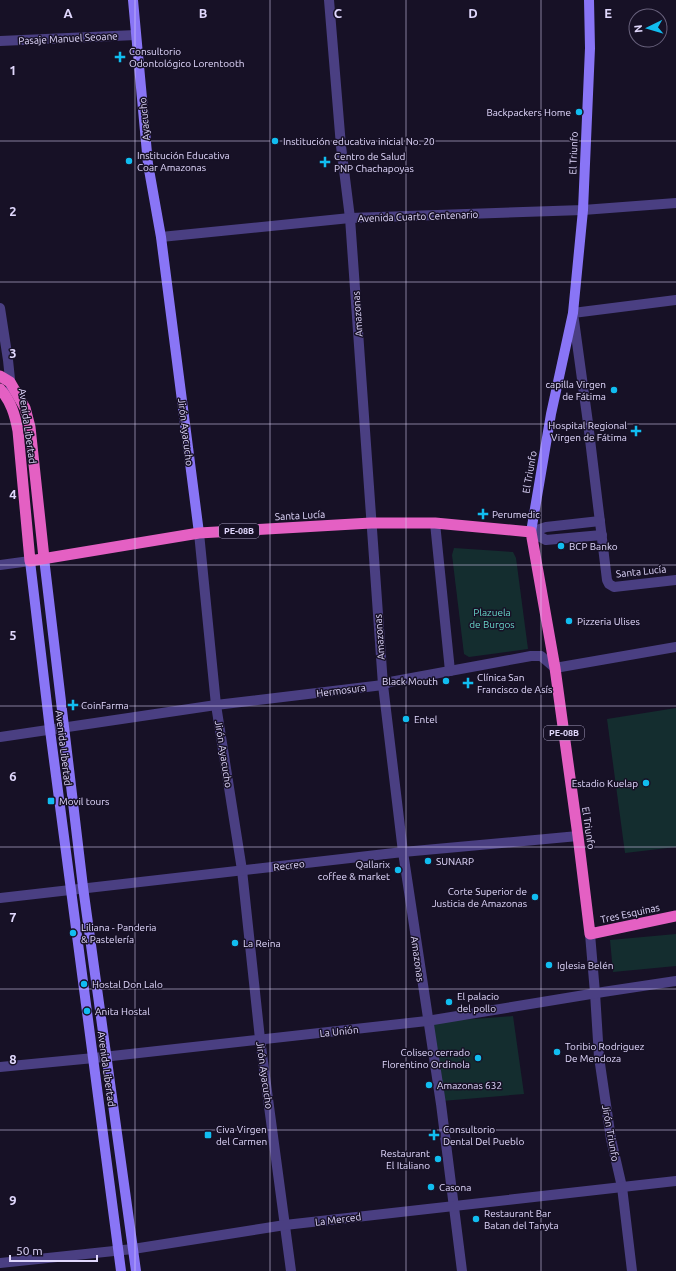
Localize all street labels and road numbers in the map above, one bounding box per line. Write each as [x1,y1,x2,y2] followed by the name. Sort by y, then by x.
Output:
[18,30,118,47] street label: Pasaje Manuel Seoane
[137,97,152,141] street label: Ayacucho
[567,131,580,175] street label: El Triunfo
[358,209,479,224] street label: Avenida Cuarto Centenario
[350,291,365,337] street label: Amazonas
[17,388,38,464] street label: Avenida Libertad
[176,398,195,467] street label: Jirón Ayacucho
[520,450,539,494] street label: El Triunfo
[275,509,326,522] street label: Santa Lucía
[219,524,259,538] road number: PE-08B
[615,563,667,580] street label: Santa Lucía
[372,614,387,660] street label: Amazonas
[316,682,366,699] street label: Hermosura
[53,710,74,786] street label: Avenida Libertad
[213,720,234,789] street label: Jirón Ayacucho
[544,726,584,740] road number: PE-08B
[580,806,597,850] street label: El Triunfo
[273,858,306,873] street label: Recreo
[599,902,661,925] street label: Tres Esquinas
[409,936,426,983] street label: Amazonas
[319,1024,359,1039] street label: La Unión
[96,1031,117,1107] street label: Avenida Libertad
[254,1041,275,1110] street label: Jirón Ayacucho
[600,1104,621,1162] street label: Jirón Triunfo
[314,1211,362,1228] street label: La Merced

